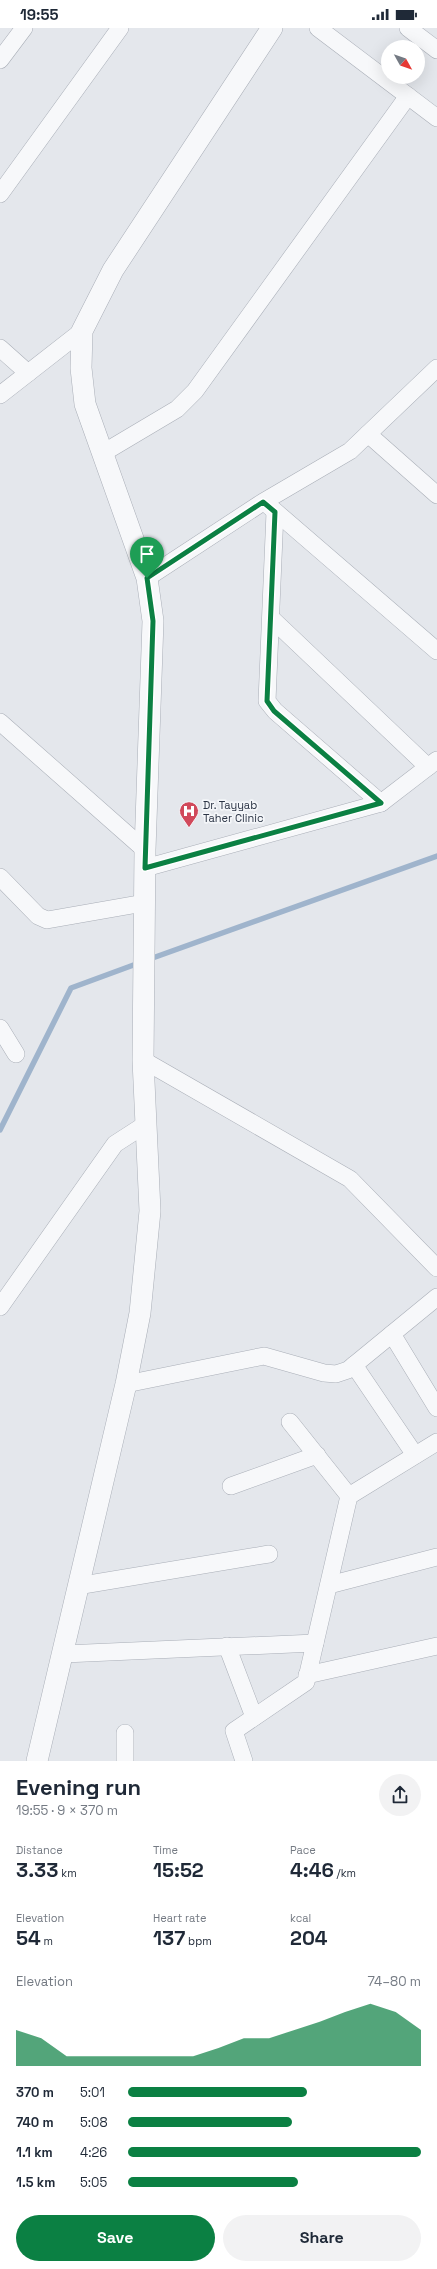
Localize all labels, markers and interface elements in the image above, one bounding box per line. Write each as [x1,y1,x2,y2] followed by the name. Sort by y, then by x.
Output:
[20,5,59,24] text: 19:55
[381,40,425,84] north arrow
[381,40,425,84] map controls
[130,537,164,578] pin
[136,543,158,565] icon: arrive
[203,798,264,825] place label: Dr. Tayyab Taher Clinic
[178,800,200,828] hospital icon: Dr. Tayyab Taher Clinic
[16,1773,141,1801] text: Evening run
[379,1774,421,1816] button: share
[16,1802,118,1819] text: 19:55 · 9 × 370 m
[16,1843,63,1857] text: Distance
[153,1843,178,1857] text: Time
[290,1843,316,1857] text: Pace
[16,1857,58,1883] text: 3.33
[153,1857,204,1883] text: 15:52
[290,1857,334,1883] text: 4:46
[58,1866,77,1880] text: km
[334,1866,356,1880] text: /km
[16,1911,64,1925] text: Elevation
[153,1911,206,1925] text: Heart rate
[290,1911,311,1925] text: kcal
[16,1925,41,1951] text: 54
[153,1925,185,1951] text: 137
[290,1925,328,1951] text: 204
[41,1934,53,1948] text: m
[185,1934,212,1948] text: bpm
[16,1973,73,1990] text: Elevation
[367,1973,421,1990] text: 74–80 m
[16,2084,54,2101] text: 370 m
[80,2084,105,2101] text: 5:01
[16,2114,54,2131] text: 740 m
[80,2114,108,2131] text: 5:08
[16,2144,53,2161] text: 1.1 km
[80,2144,107,2161] text: 4:26
[16,2174,55,2191] text: 1.5 km
[80,2174,107,2191] text: 5:05
[16,2215,215,2261] button: Save
[223,2215,421,2261] button: Share

